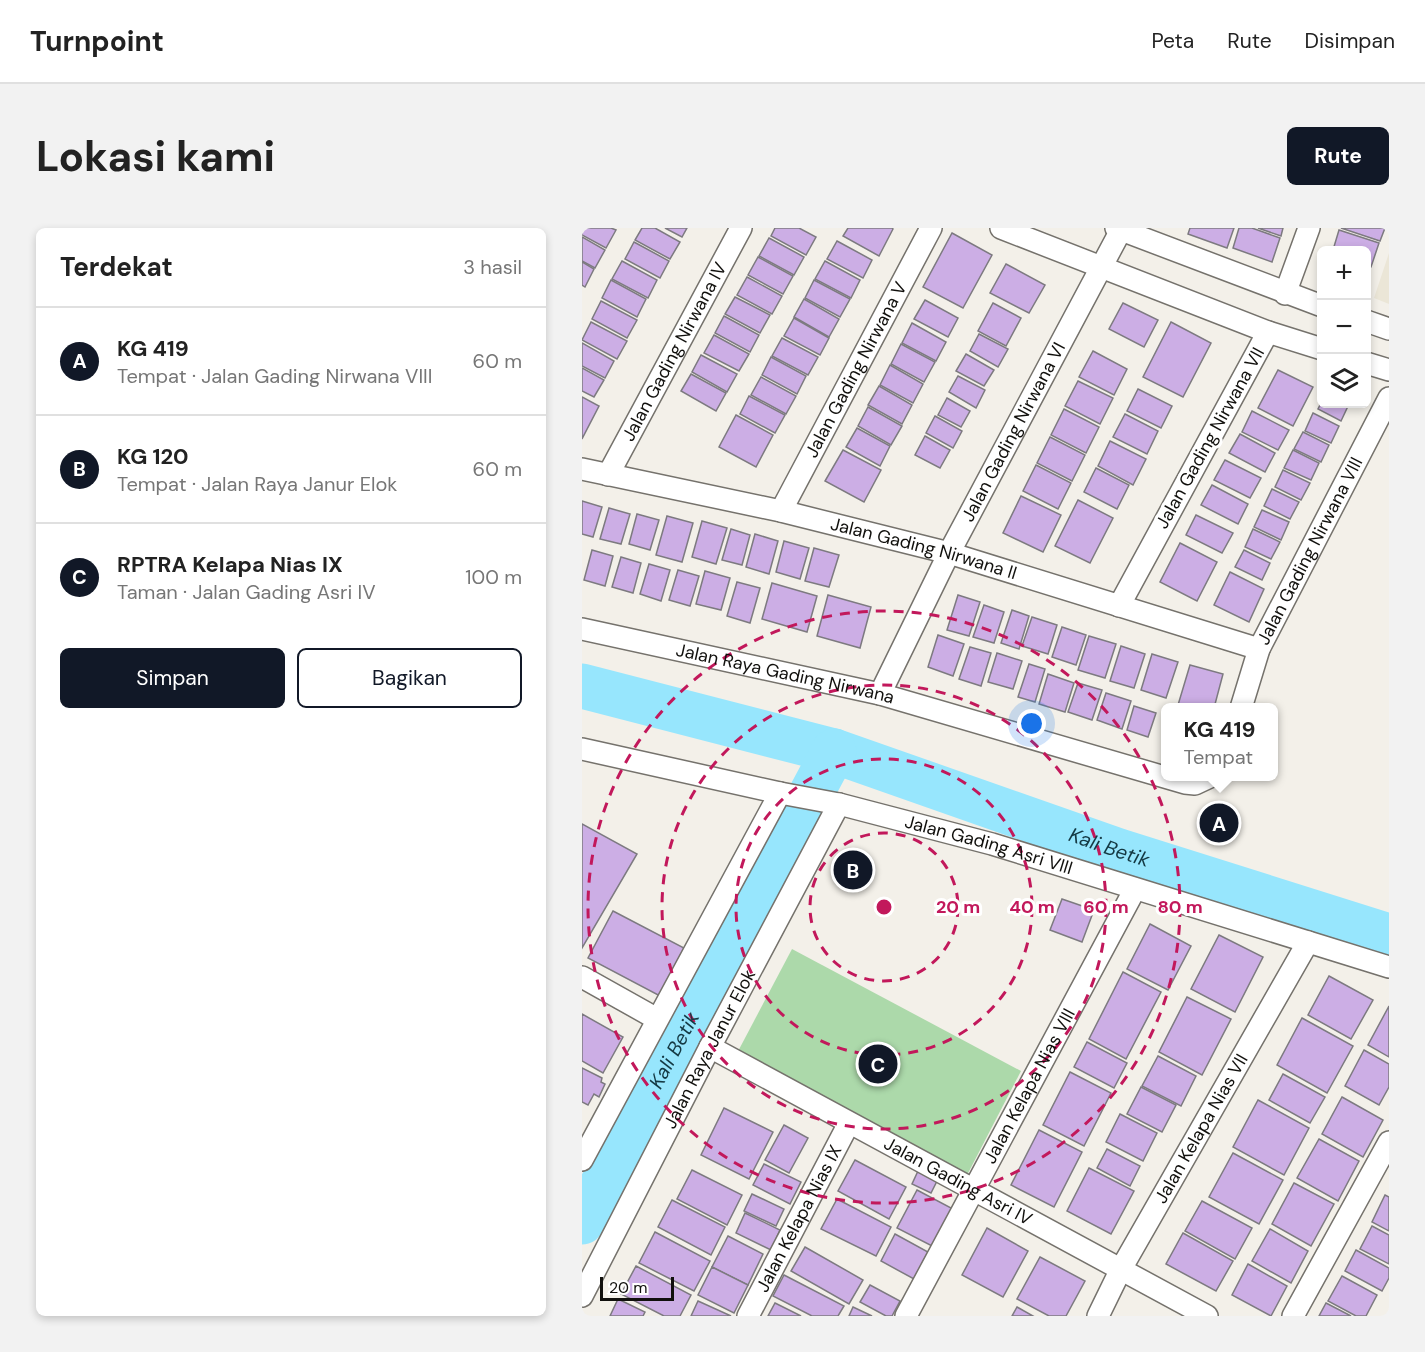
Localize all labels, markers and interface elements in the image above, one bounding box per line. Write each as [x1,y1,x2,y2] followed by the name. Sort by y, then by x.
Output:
[30,23,164,60] text: Turnpoint
[1151,27,1194,55] text: Peta
[1227,27,1272,55] text: Rute
[1305,27,1395,55] text: Disimpan
[1287,127,1389,185] button: Rute
[36,129,275,184] text: Lokasi kami
[1317,246,1371,408] map controls
[1317,246,1371,300] button: +
[60,250,173,284] text: Terdekat
[463,254,522,280] text: 3 hasil
[616,258,732,445] street label: Jalan Gading Nirwana IV
[800,278,912,462] street label: Jalan Gading Nirwana V
[1317,300,1371,354] button: −
[117,334,189,363] text: KG 419
[956,338,1071,526] street label: Jalan Gading Nirwana VI
[1150,343,1270,533] street label: Jalan Gading Nirwana VII
[72,348,87,374] text: A
[473,348,522,374] text: 60 m
[1317,354,1371,408] button: layers
[117,363,432,389] text: Tempat · Jalan Gading Nirwana VIII
[117,442,189,471] text: KG 120
[1251,453,1368,649] street label: Jalan Gading Nirwana VIII
[73,456,86,482] text: B
[473,456,522,482] text: 60 m
[117,471,397,497] text: Tempat · Jalan Raya Janur Elok
[828,512,1020,585] street label: Jalan Gading Nirwana II
[117,550,343,579] text: RPTRA Kelapa Nias IX
[72,564,87,590] text: C
[465,564,522,590] text: 100 m
[117,579,376,605] text: Taman · Jalan Gading Asri IV
[674,638,897,710] street label: Jalan Raya Gading Nirwana
[60,648,285,708] button: Simpan
[297,648,522,708] button: Bagikan
[1161,703,1278,781] popup
[1017,709,1046,738] your location
[1184,715,1255,744] text: KG 419
[1184,744,1253,770] text: Tempat
[1200,800,1238,846] pin: A
[902,810,1076,880] street label: Jalan Gading Asri VIII
[1066,821,1154,873] water label: Kali Betik
[834,848,872,892] pin: B
[936,895,980,919] text: 20 m
[1009,895,1055,919] text: 40 m
[1083,895,1129,919] text: 60 m
[1157,895,1203,919] text: 80 m
[874,897,894,917] centre of rings
[658,965,761,1133] street label: Jalan Raya Janur Elok
[978,1004,1081,1168] street label: Jalan Kelapa Nias VIII
[643,1006,706,1093] water label: Kali Betik
[858,1042,898,1086] pin: C
[1149,1050,1254,1208] street label: Jalan Kelapa Nias VII
[880,1131,1036,1231] street label: Jalan Gading Asri IV
[751,1141,848,1296] street label: Jalan Kelapa Nias IX
[600,1274,674,1302] scale bar
[609,1277,648,1298] text: 20 m

